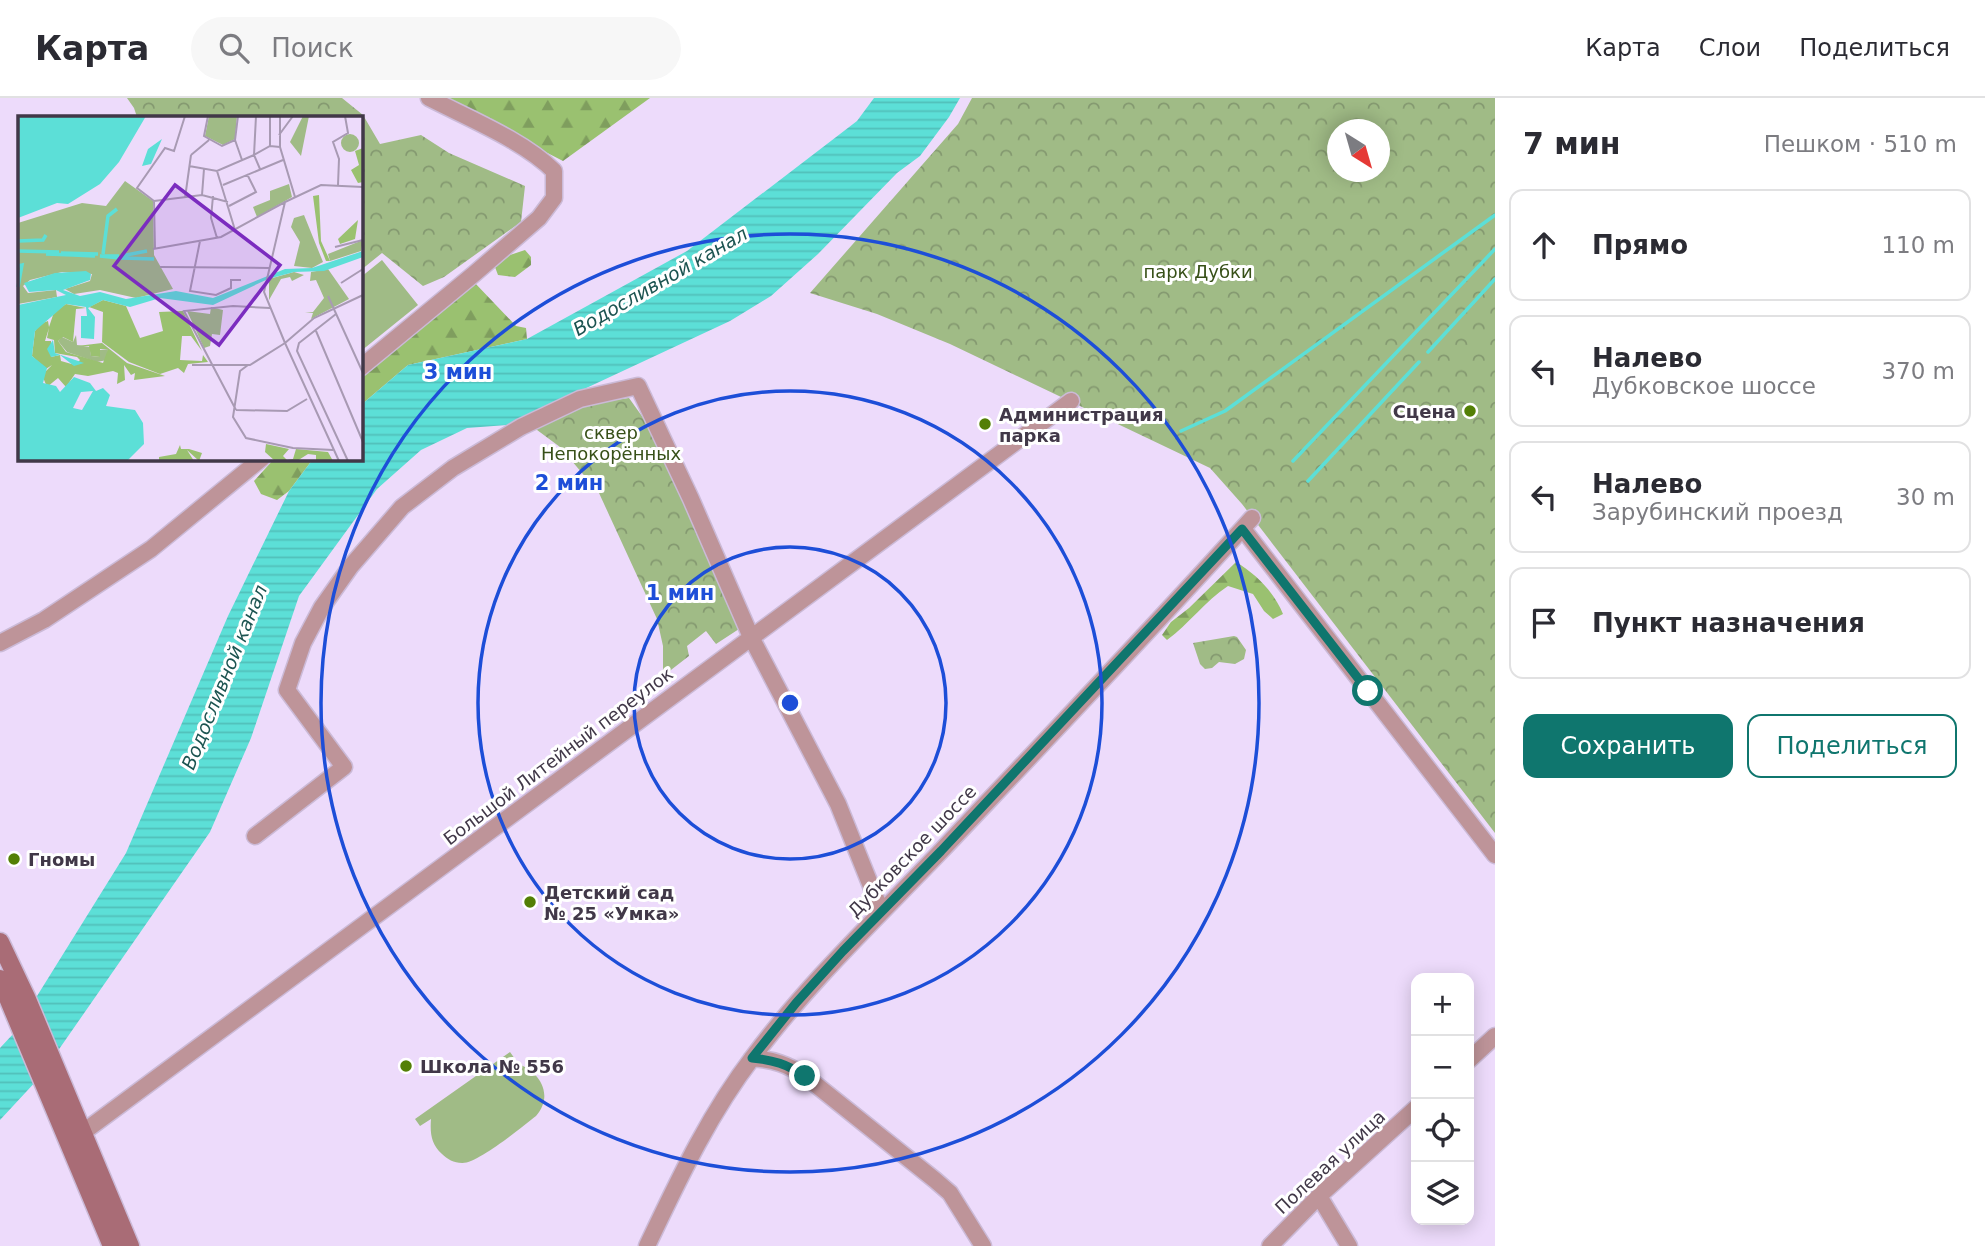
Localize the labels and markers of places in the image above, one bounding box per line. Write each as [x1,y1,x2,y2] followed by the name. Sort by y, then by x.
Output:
[1393,401,1456,422] place label: Сцена
[1462,403,1478,419] marker: Сцена
[999,404,1164,446] place label: Администрация парка
[977,416,993,432] marker: Администрация парка
[778,691,802,715] centre of rings
[28,849,95,870] place label: Гномы
[6,851,22,867] marker: Гномы
[544,882,679,924] place label: Детский сад № 25 «Умка»
[522,894,538,910] marker: Детский сад № 25 «Умка»
[420,1056,564,1077] place label: Школа № 556
[398,1058,414,1074] marker: Школа № 556

